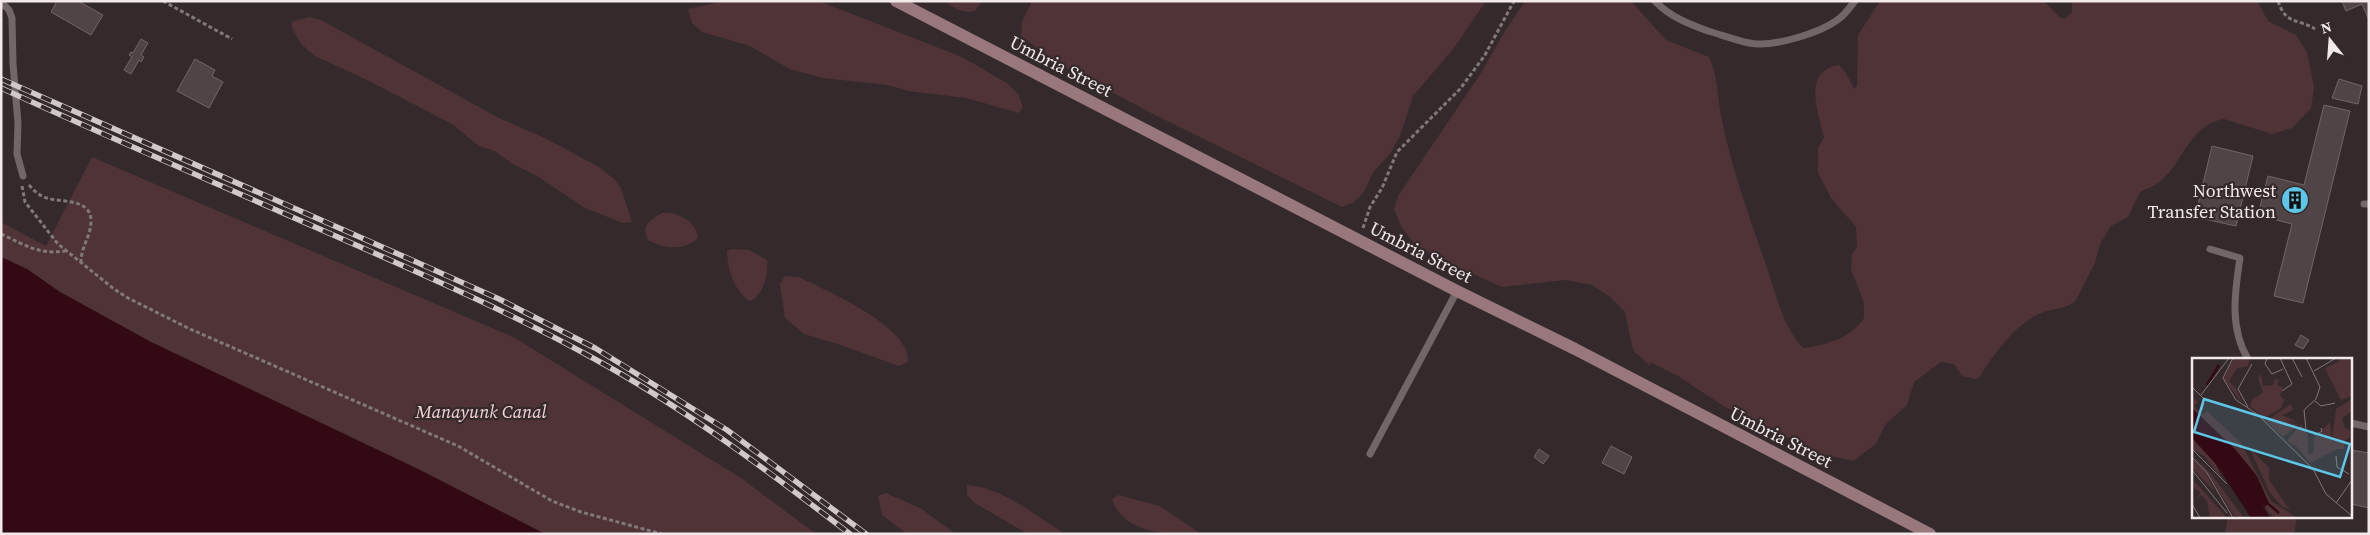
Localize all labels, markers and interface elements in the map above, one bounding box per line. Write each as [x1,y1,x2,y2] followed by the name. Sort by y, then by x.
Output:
[2305,15,2355,65] north arrow
[2318,17,2334,39] text: N
[1005,29,1117,103] street label: Umbria Street
[2147,178,2276,224] place label: Northwest Transfer Station
[2280,185,2310,215] building icon: Northwest Transfer Station
[1365,215,1477,289] street label: Umbria Street
[2192,358,2352,518] inset map
[414,399,547,424] park label: Manayunk Canal
[1725,400,1837,474] street label: Umbria Street

